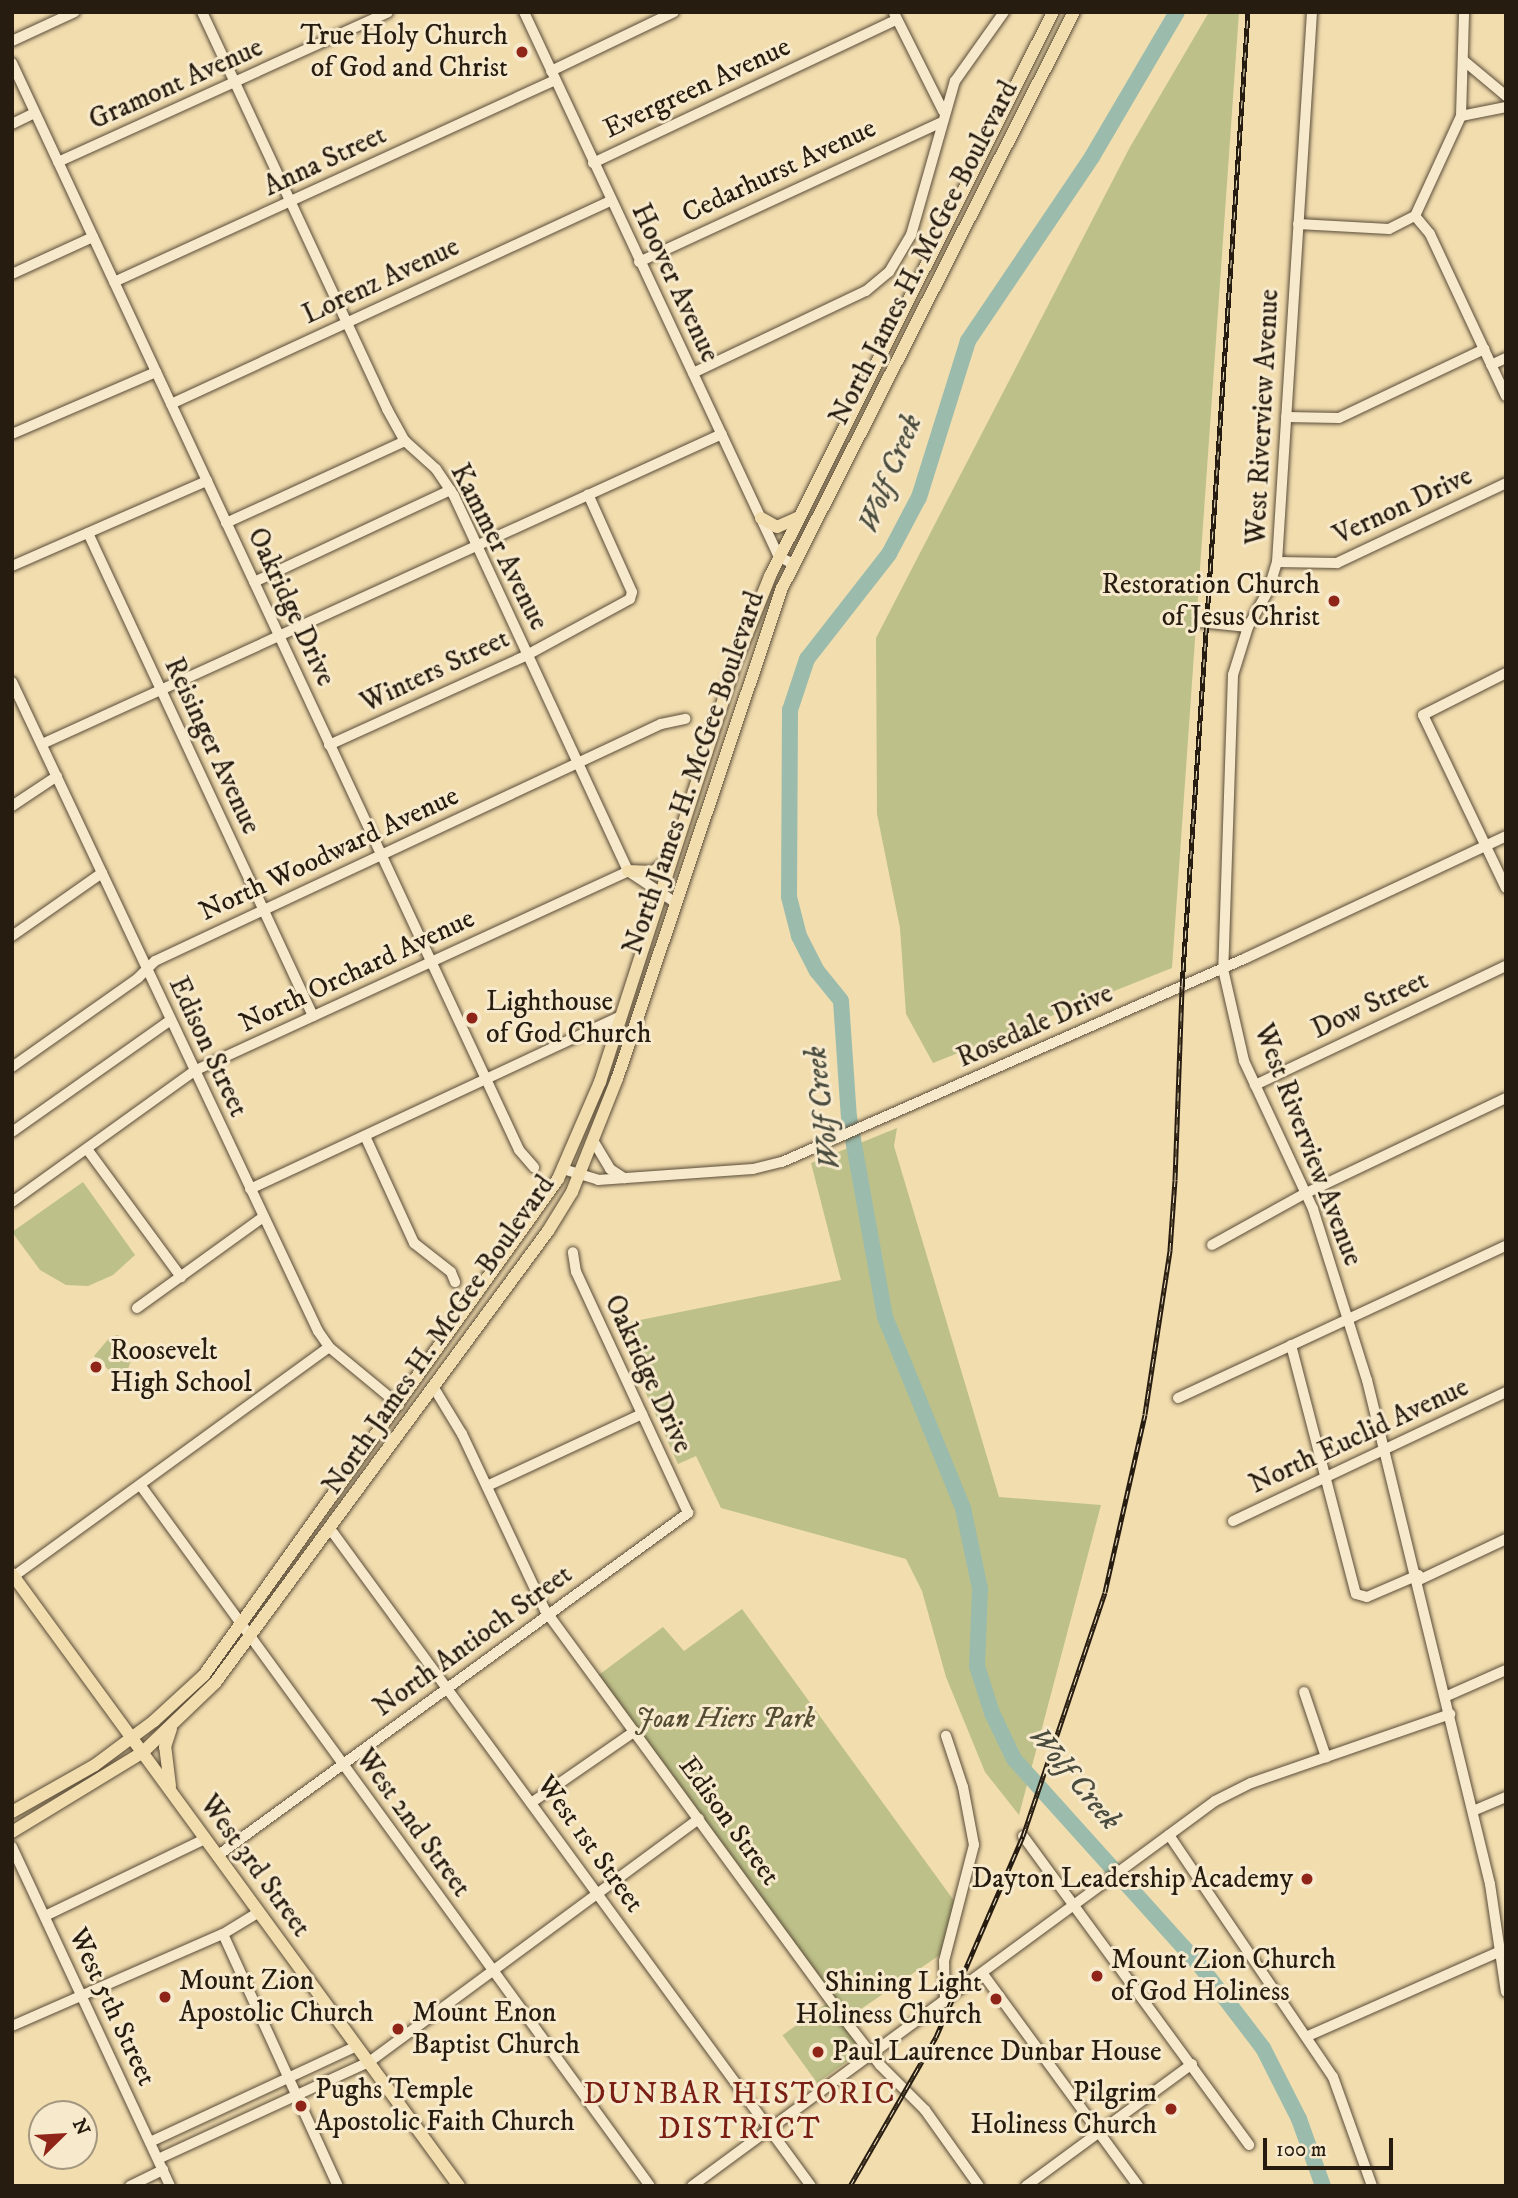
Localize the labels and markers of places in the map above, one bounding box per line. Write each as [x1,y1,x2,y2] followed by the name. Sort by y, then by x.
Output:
[300,19,508,85] place label: True Holy Church of God and Christ
[514,44,530,60] marker: True Holy Church of God and Christ
[1102,568,1320,634] place label: Restoration Church of Jesus Christ
[1326,593,1342,609] marker: Restoration Church of Jesus Christ
[486,985,651,1051] place label: Lighthouse of God Church
[464,1010,480,1026] marker: Lighthouse of God Church
[110,1334,252,1400] place label: Roosevelt High School
[88,1359,104,1375] marker: Roosevelt High School
[971,1862,1293,1896] place label: Dayton Leadership Academy
[1299,1871,1315,1887] marker: Dayton Leadership Academy
[1111,1943,1336,2009] place label: Mount Zion Church of God Holiness
[179,1964,374,2030] place label: Mount Zion Apostolic Church
[795,1966,982,2032] place label: Shining Light Holiness Church
[1089,1968,1105,1984] marker: Mount Zion Church of God Holiness
[157,1989,173,2005] marker: Mount Zion Apostolic Church
[988,1991,1004,2007] marker: Shining Light Holiness Church
[412,1996,580,2062] place label: Mount Enon Baptist Church
[390,2021,406,2037] marker: Mount Enon Baptist Church
[832,2035,1161,2069] place label: Paul Laurence Dunbar House
[810,2044,826,2060] marker: Paul Laurence Dunbar House
[315,2073,575,2139] place label: Pughs Temple Apostolic Faith Church
[970,2076,1157,2142] place label: Pilgrim Holiness Church
[293,2098,309,2114] marker: Pughs Temple Apostolic Faith Church
[1163,2101,1179,2117] marker: Pilgrim Holiness Church

